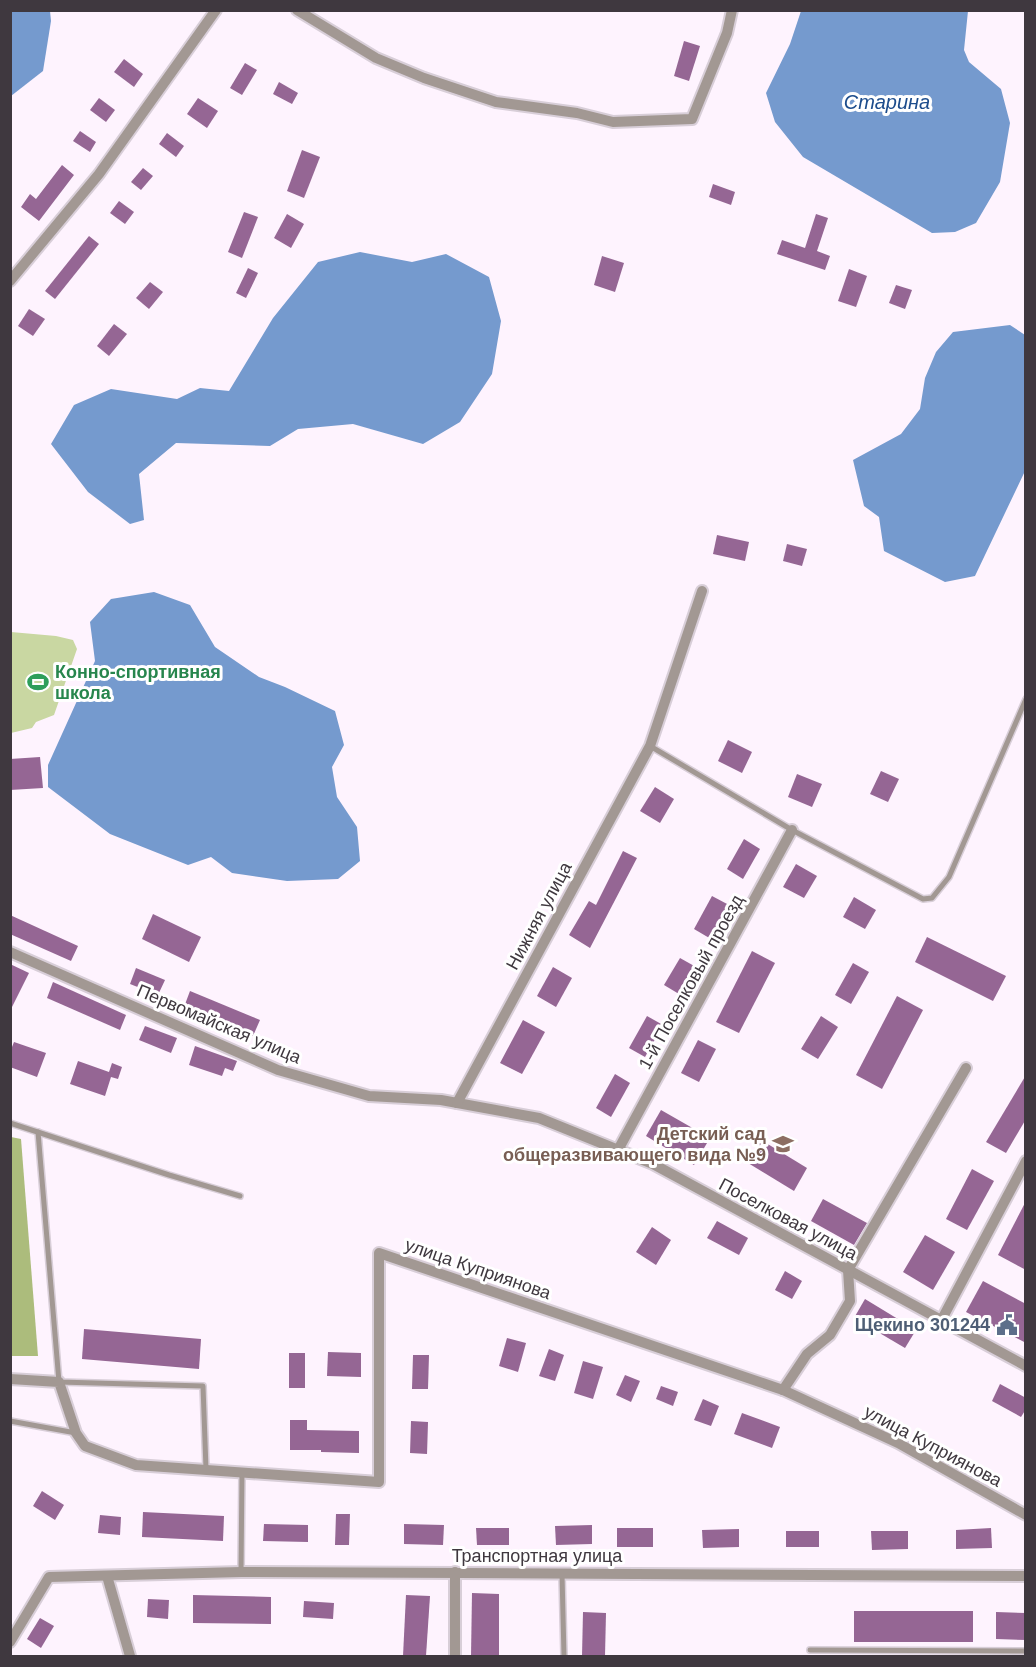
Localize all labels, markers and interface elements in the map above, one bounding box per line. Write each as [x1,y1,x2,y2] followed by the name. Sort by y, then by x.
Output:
[844,91,930,113] water label: Cтарина
[55,662,221,703] place label: Конно-спортивная школа
[26,670,50,694] sports icon: Конно-спортивная школа
[502,858,576,973] street label: Нижняя улица
[635,891,748,1073] street label: 1-й Поселковый проезд
[134,980,305,1068] street label: Первомайская улица
[503,1124,767,1165] place label: Детский сад общеразвивающего вида №9
[771,1132,795,1156] school or university icon: Детский сад общеразвивающего вида №9
[716,1174,861,1264] street label: Поселковая улица
[402,1235,554,1304] street label: улица Куприянова
[995,1313,1019,1337] public building icon: Щекино 301244
[855,1315,990,1335] place label: Щекино 301244
[861,1401,1006,1491] street label: улица Куприянова
[452,1546,623,1566] street label: Транспортная улица

